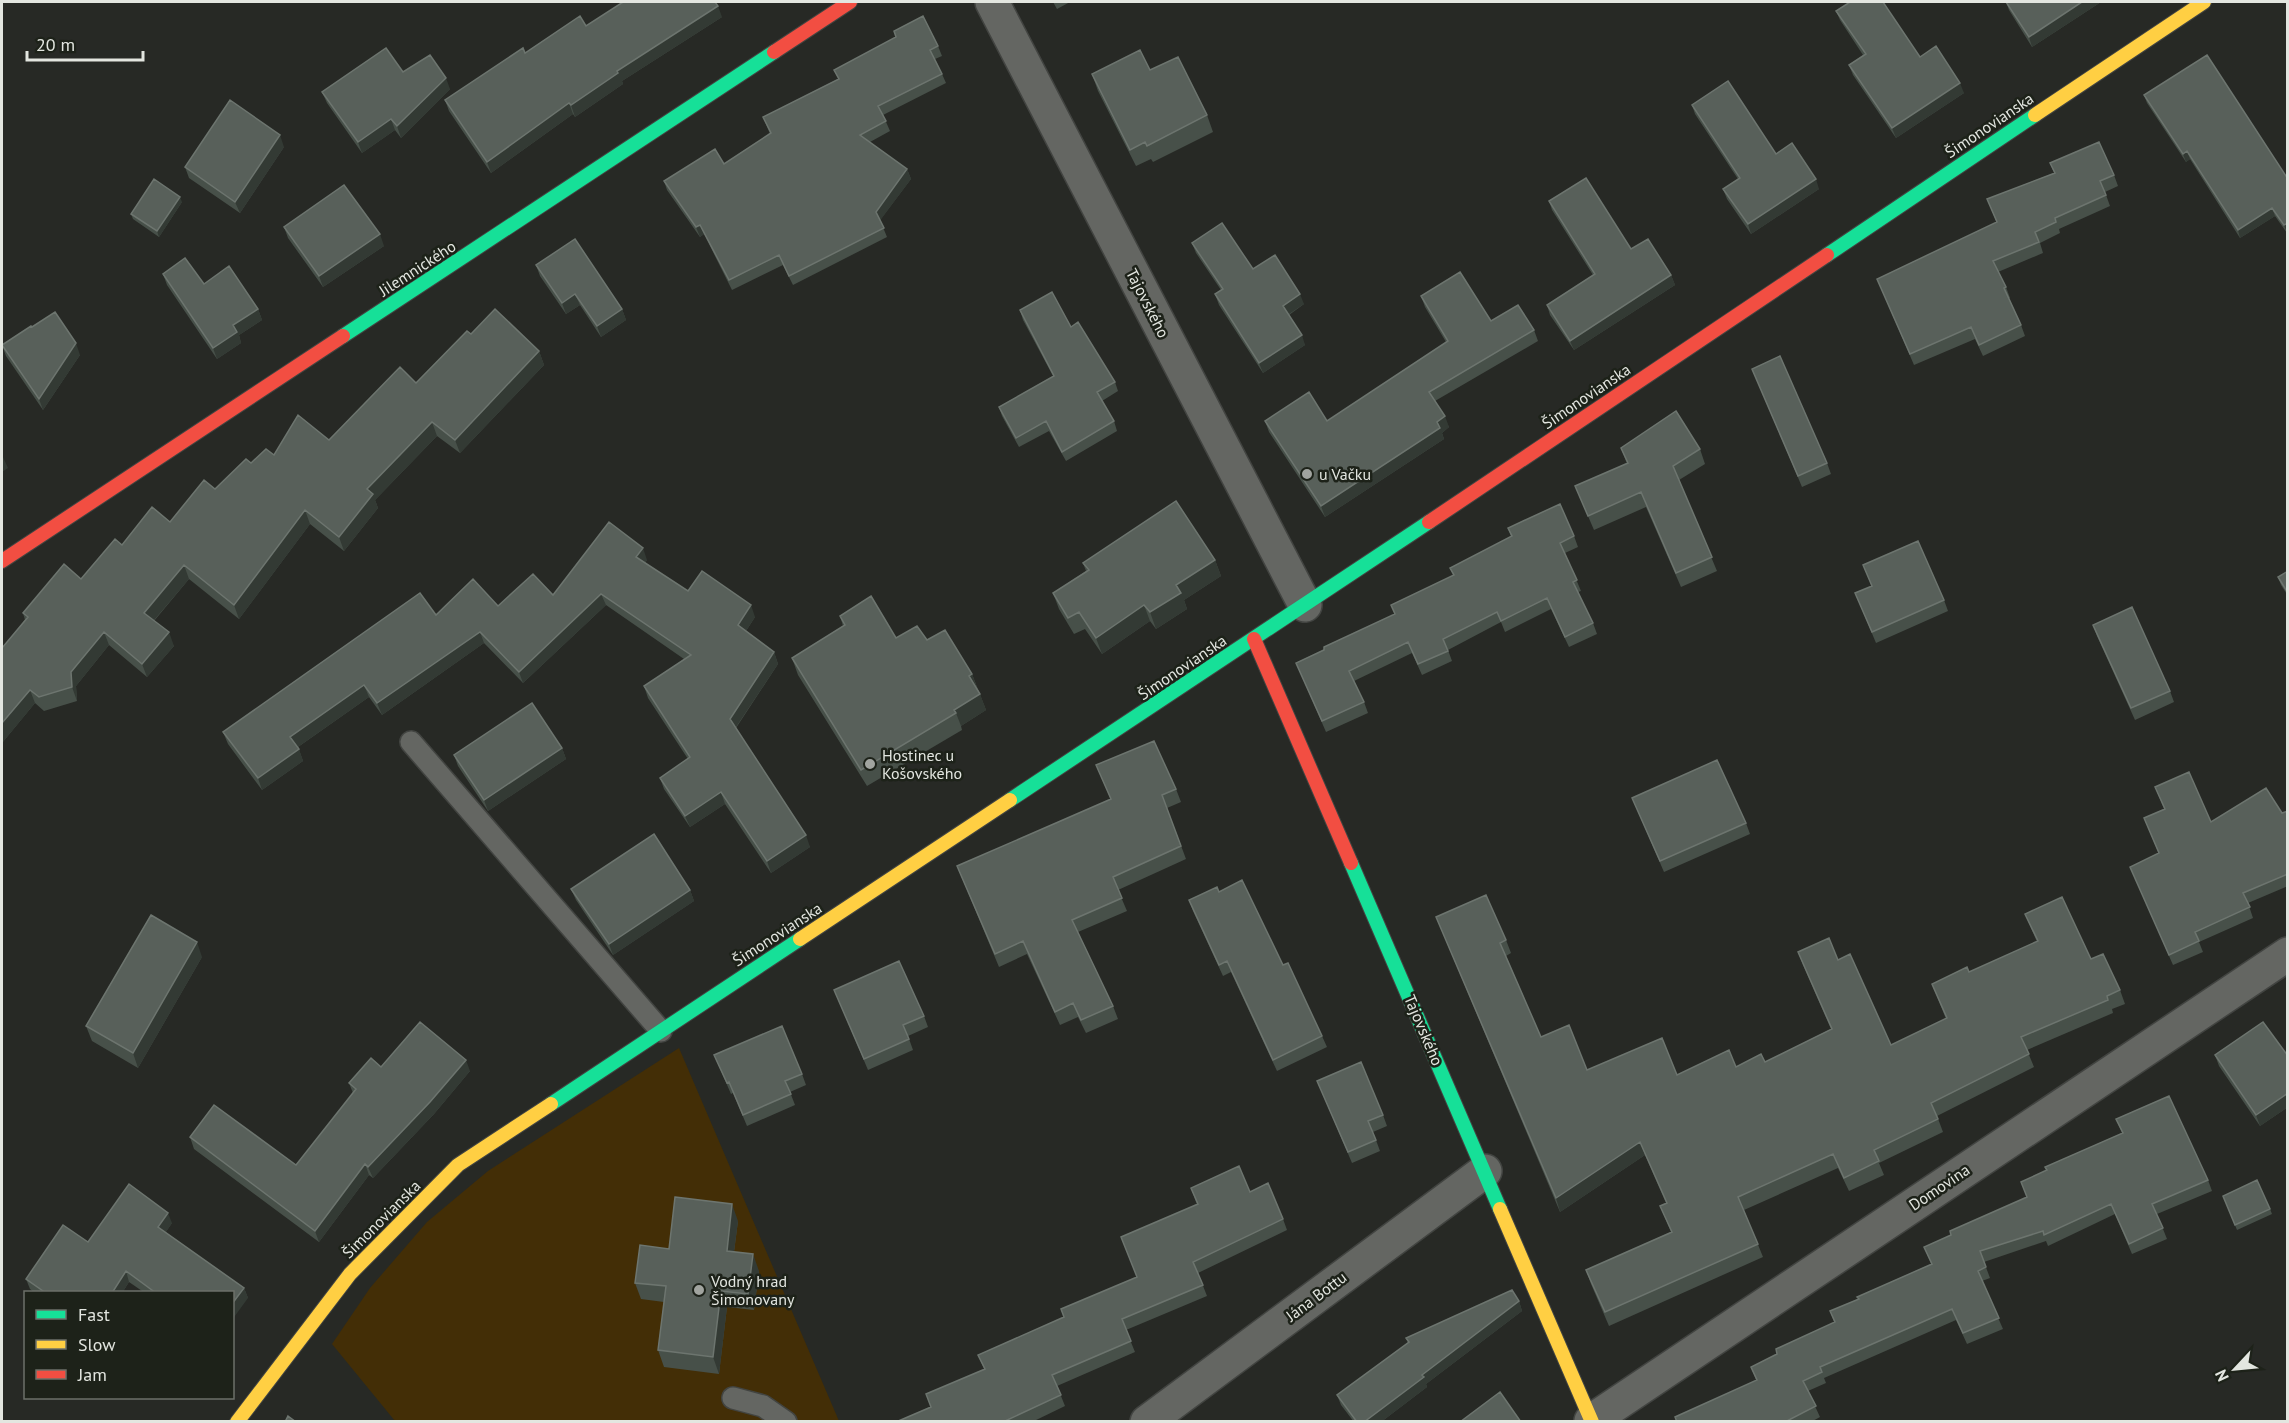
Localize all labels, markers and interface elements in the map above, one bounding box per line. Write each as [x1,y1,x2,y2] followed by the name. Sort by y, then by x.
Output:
[27,24,142,62] scale bar
[36,33,75,56] text: 20 m
[1941,88,2037,162] street label: Šimonovianska
[374,236,459,301] street label: Jilemnického
[1122,265,1174,341] street label: Tajovského
[1538,359,1634,433] street label: Šimonovianska
[1319,464,1371,484] place label: u Vačku
[1300,467,1314,481] marker: u Vačku
[1134,630,1230,704] street label: Šimonovianska
[882,745,962,783] place label: Hostinec u Košovského
[863,757,877,771] marker: Hostinec u Košovského
[729,898,825,970] street label: Šimonovianska
[1400,991,1448,1069] street label: Tajovského
[1905,1159,1973,1215] street label: Domovina
[338,1176,424,1262] street label: Šimonovianska
[1281,1267,1350,1326] street label: Jána Bottu
[710,1271,795,1309] place label: Vodný hrad Šimonovany
[692,1283,706,1297] marker: Vodný hrad Šimonovany
[24,1291,234,1399] legend
[78,1303,110,1326] text: Fast
[78,1333,116,1356] text: Slow
[2205,1339,2265,1399] north arrow
[77,1363,107,1386] text: Jam
[2210,1366,2233,1385] text: N

